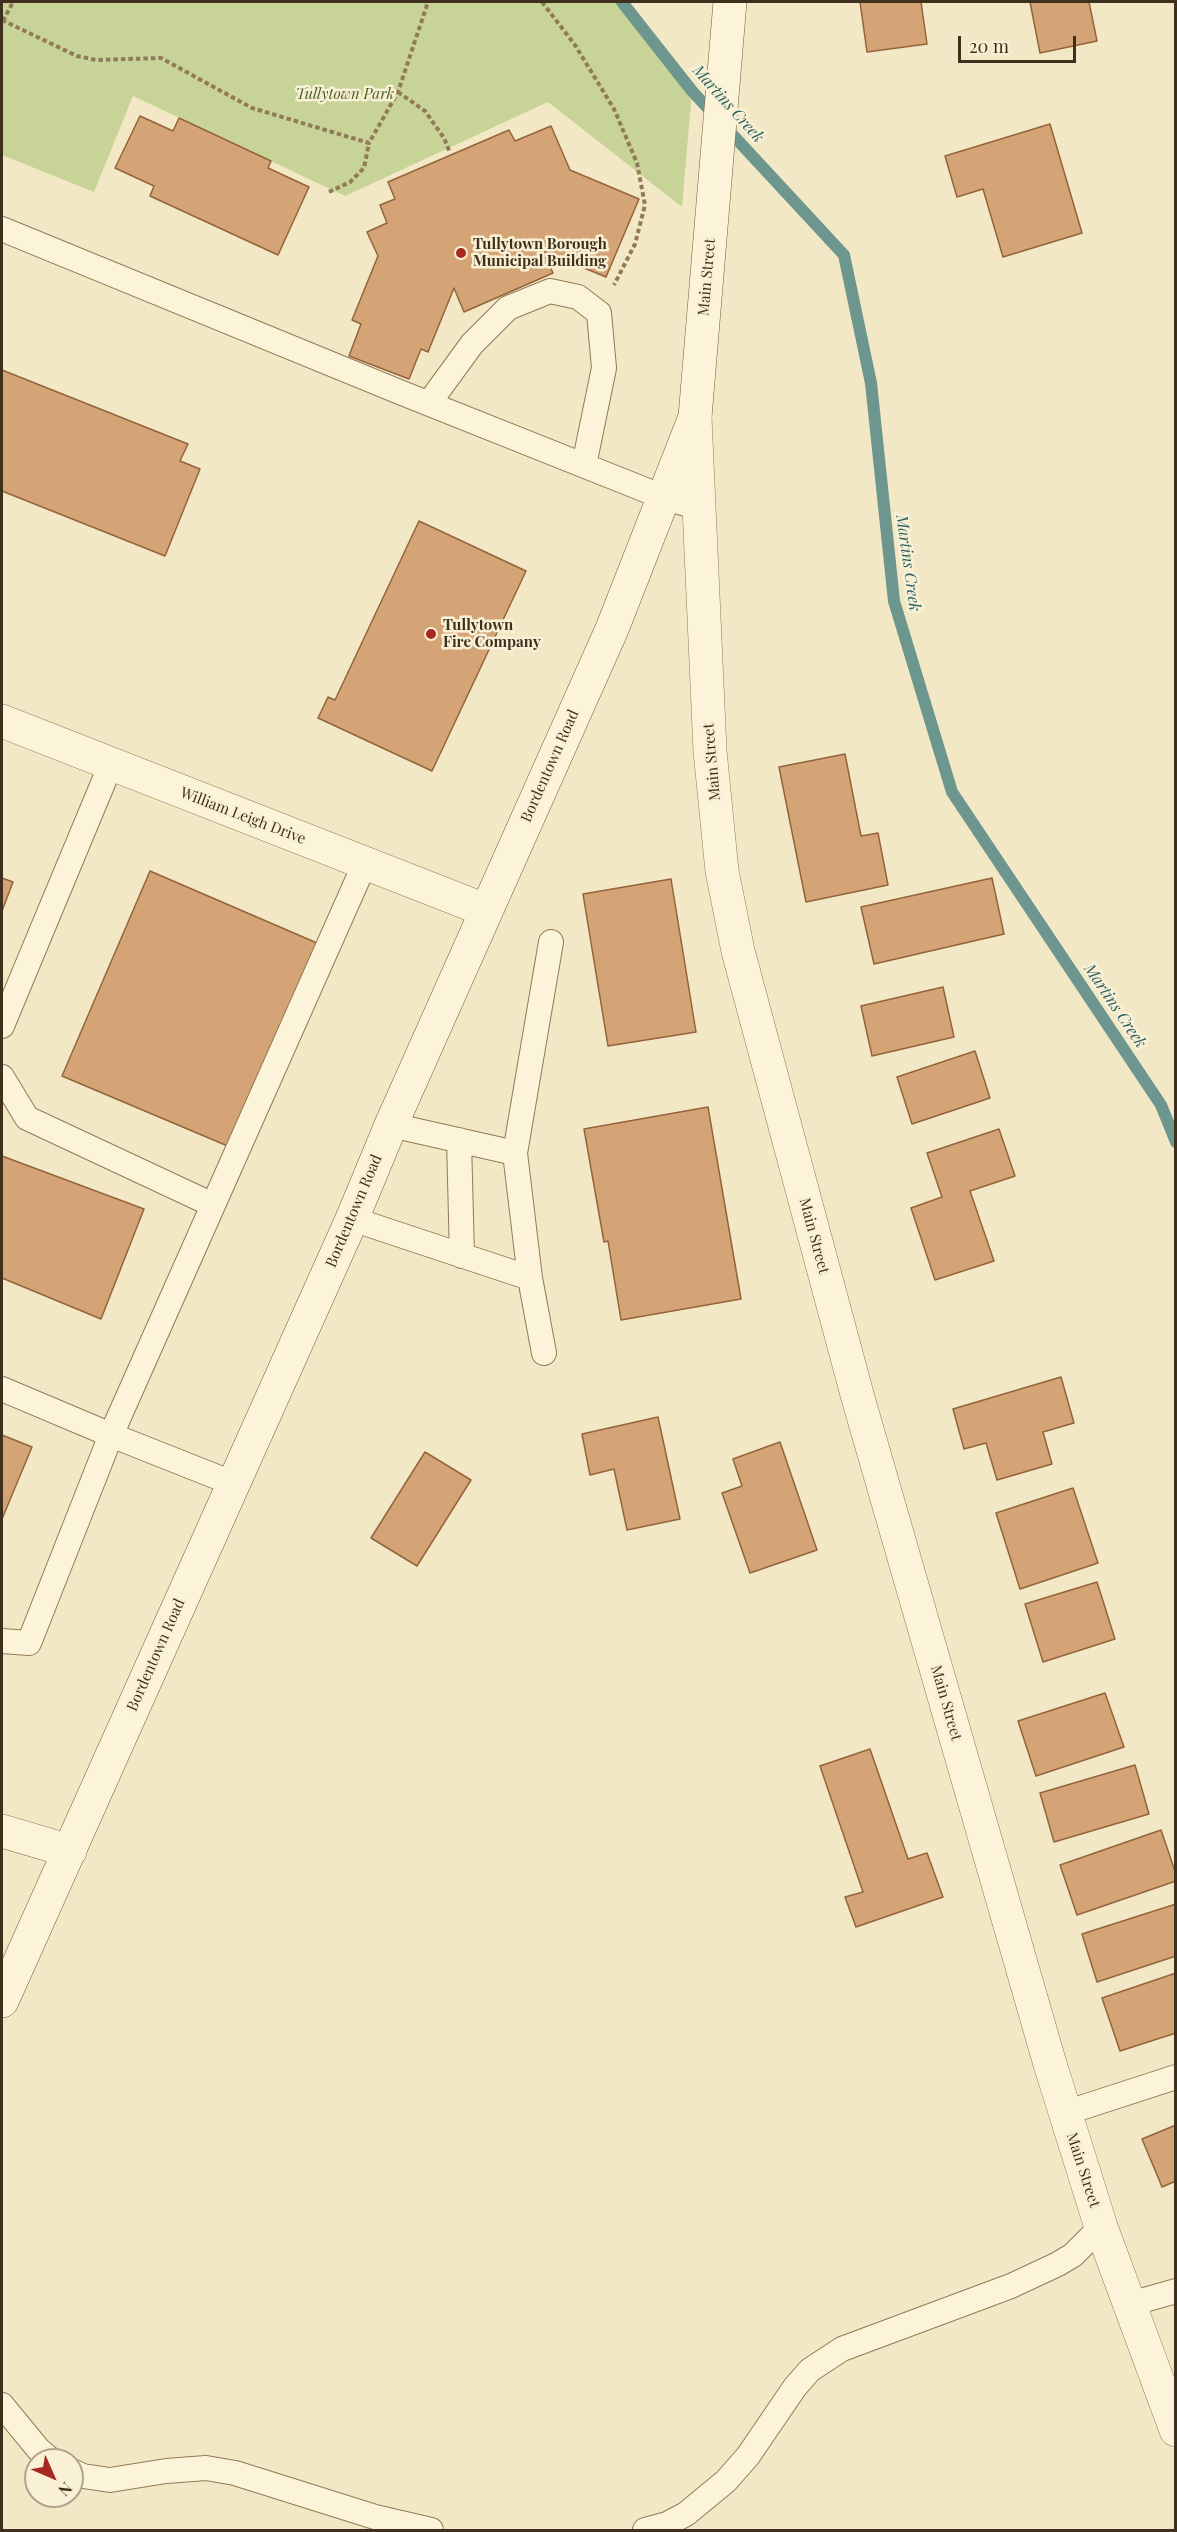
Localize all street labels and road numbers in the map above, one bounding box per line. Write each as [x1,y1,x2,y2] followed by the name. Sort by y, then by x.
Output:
[695,237,719,317] street label: Main Street
[517,707,583,825] street label: Bordentown Road
[700,722,724,802] street label: Main Street
[178,784,308,848] street label: William Leigh Drive
[322,1152,386,1270] street label: Bordentown Road
[795,1196,833,1276] street label: Main Street
[123,1596,189,1714] street label: Bordentown Road
[927,1663,965,1743] street label: Main Street
[1062,2130,1104,2210] street label: Main Street

